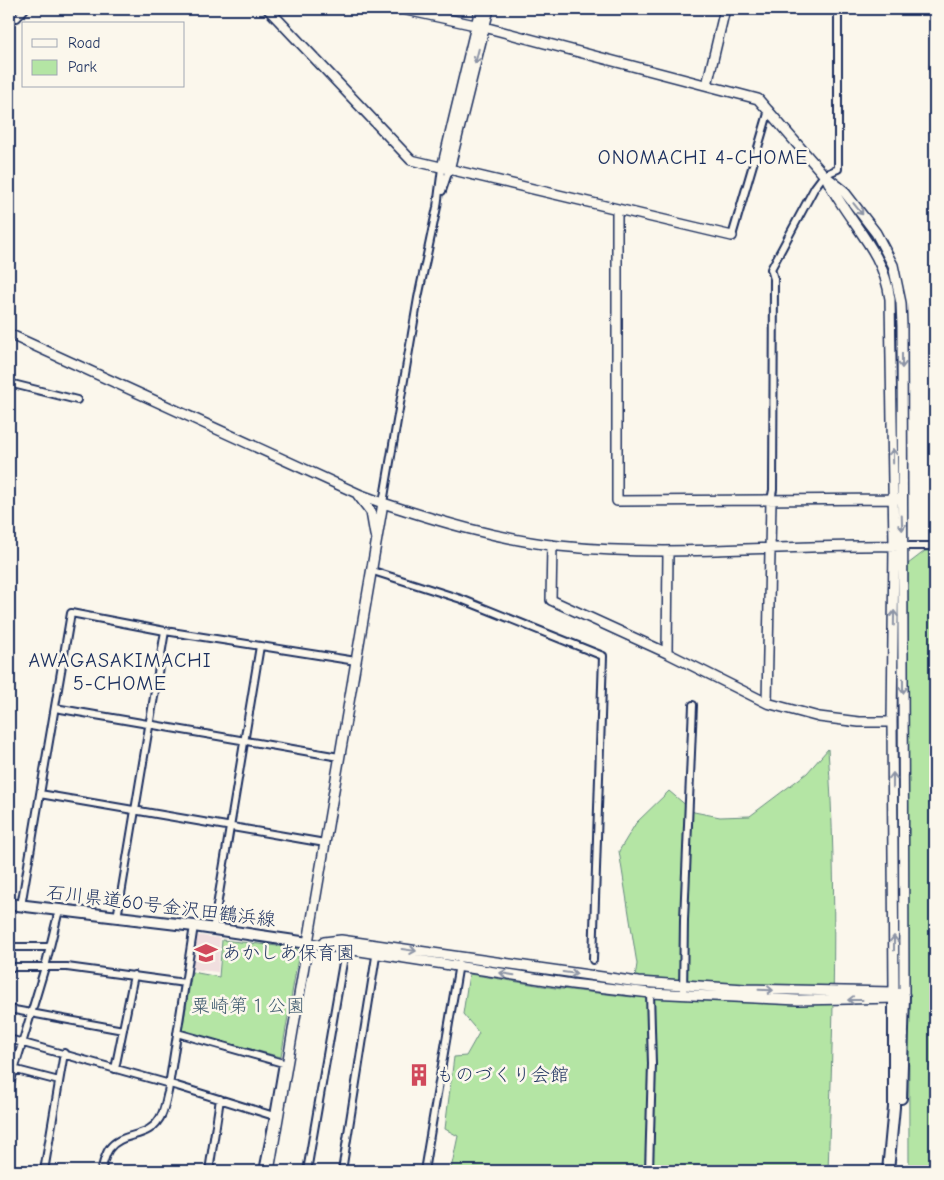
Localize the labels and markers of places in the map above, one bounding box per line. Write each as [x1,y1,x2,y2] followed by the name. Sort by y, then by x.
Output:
[193,940,219,966] school or university icon: あかしあ保育園
[222,942,355,964] place label: あかしあ保育園
[406,1062,432,1088] building icon: ものづくり会館
[436,1064,569,1086] place label: ものづくり会館

